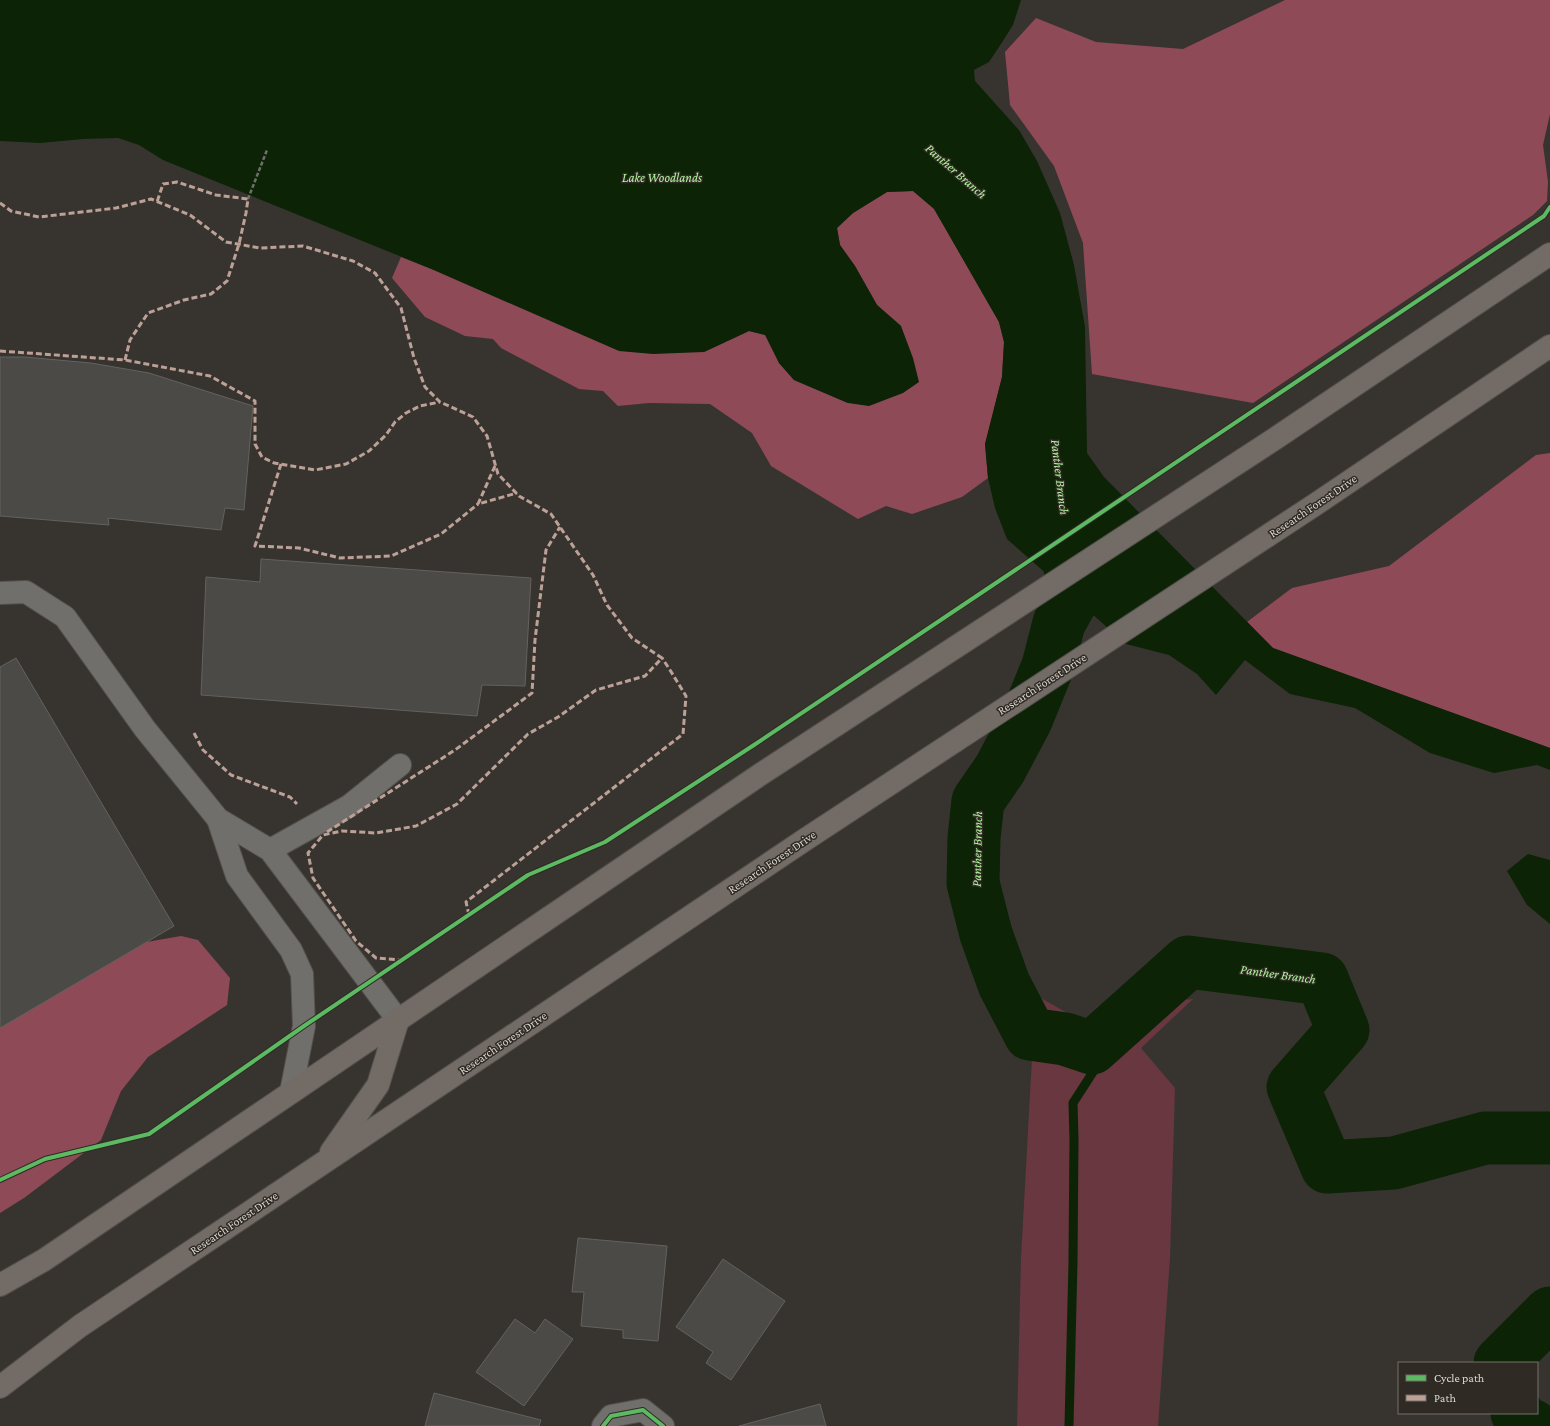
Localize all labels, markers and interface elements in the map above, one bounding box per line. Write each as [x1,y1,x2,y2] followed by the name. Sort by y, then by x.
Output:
[922,140,990,202] water label: Panther Branch
[622,170,702,185] water label: Lake Woodlands
[1048,438,1072,516] water label: Panther Branch
[1266,471,1360,541] street label: Research Forest Drive
[995,650,1089,718] street label: Research Forest Drive
[969,811,985,887] water label: Panther Branch
[725,827,819,897] street label: Research Forest Drive
[1239,961,1317,987] water label: Panther Branch
[456,1008,550,1078] street label: Research Forest Drive
[187,1188,281,1258] street label: Research Forest Drive
[1398,1362,1538,1414] legend
[1434,1371,1485,1385] text: Cycle path
[1434,1391,1456,1405] text: Path

